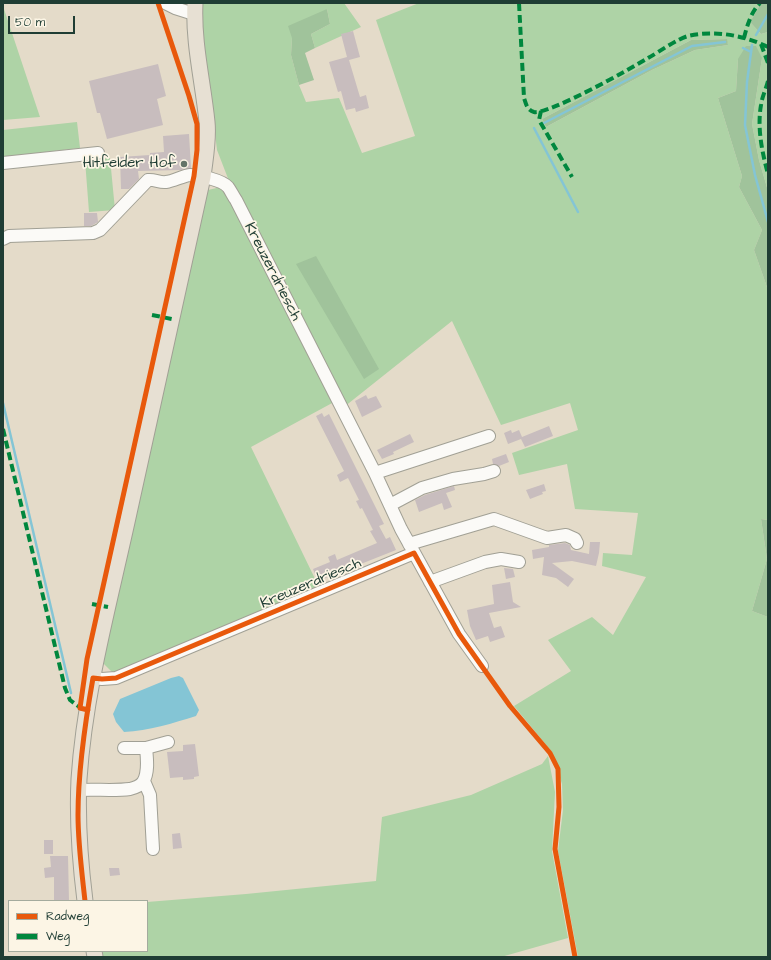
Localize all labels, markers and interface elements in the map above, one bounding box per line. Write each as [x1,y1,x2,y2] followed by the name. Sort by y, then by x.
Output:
[10,8,77,34] scale bar
[15,14,45,31] text: 50 m
[83,155,176,173] place label: Hitfelder Hof
[179,159,189,169] marker: Hitfelder Hof
[240,220,304,324] street label: Kreuzerdriesch
[258,555,364,613] street label: Kreuzerdriesch
[8,900,148,952] legend
[46,908,89,925] text: Radweg
[46,928,70,945] text: Weg

